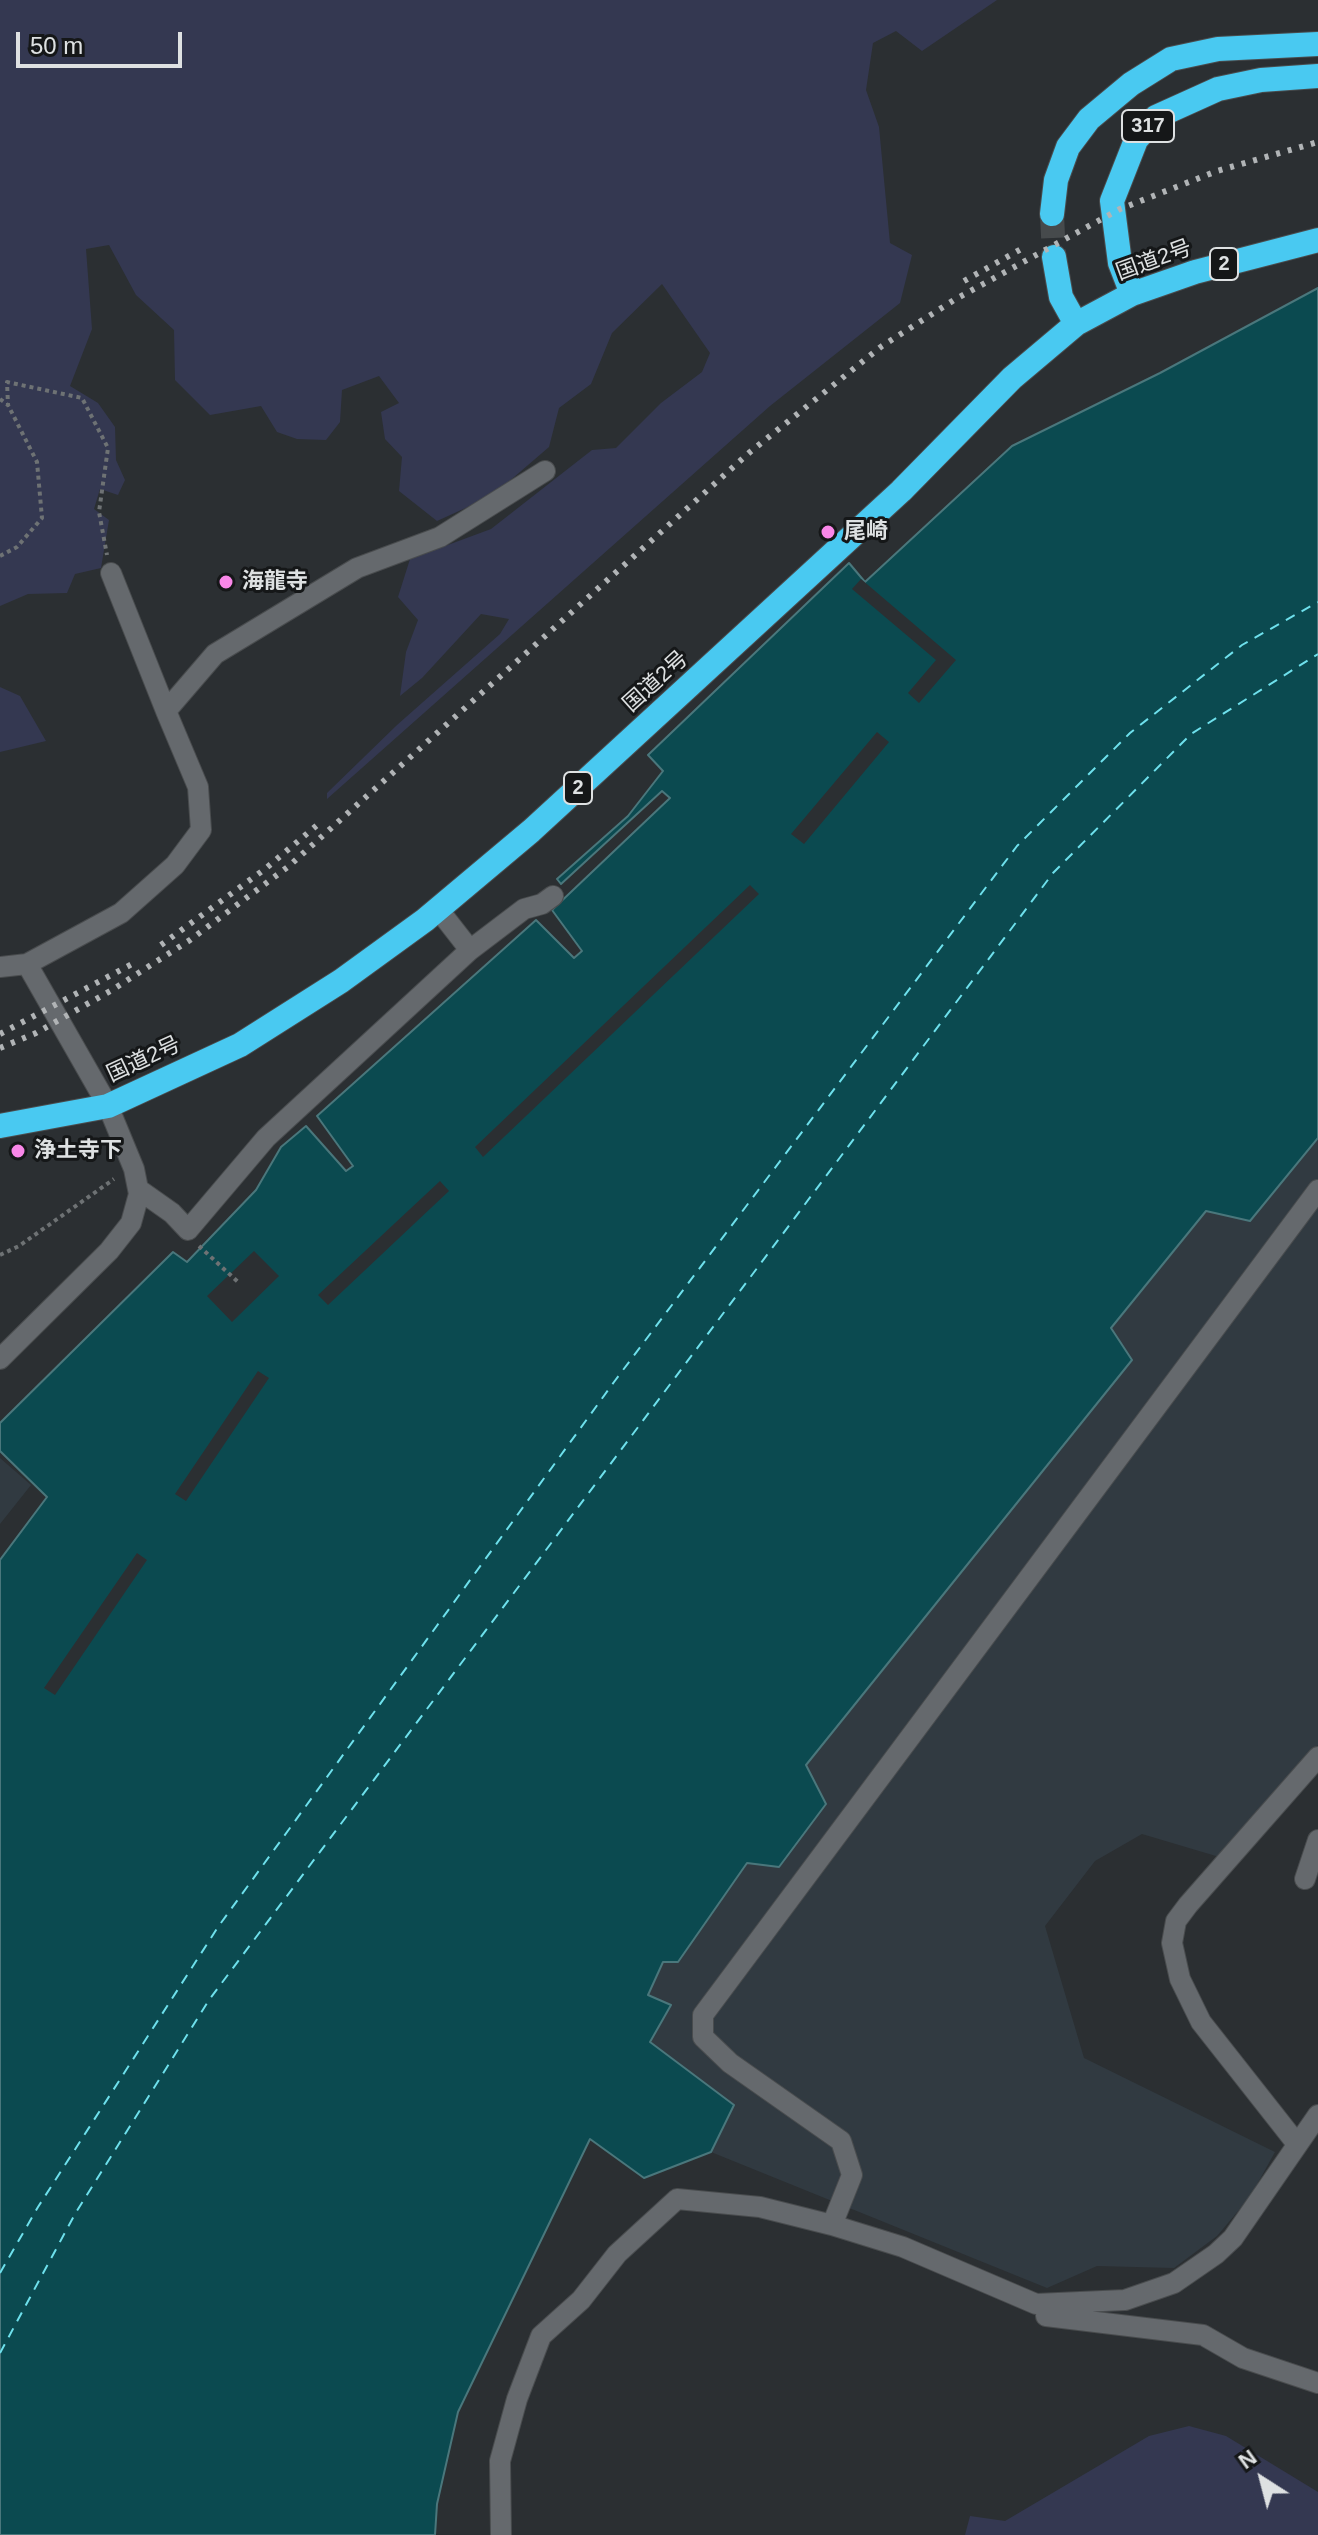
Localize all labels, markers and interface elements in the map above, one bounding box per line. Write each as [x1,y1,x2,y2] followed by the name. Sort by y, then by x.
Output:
[20,16,186,66] scale bar
[30,32,83,59] text: 50 m
[1122,110,1174,142] road number: 317
[1113,235,1195,287] street label: 国道2号
[1210,248,1238,280] road number: 2
[844,519,888,545] place label: 尾崎
[819,523,837,541] marker: 尾崎
[242,569,308,595] place label: 海龍寺
[217,573,235,591] marker: 海龍寺
[618,646,694,718] street label: 国道2号
[564,772,592,804] road number: 2
[103,1032,185,1088] street label: 国道2号
[34,1138,122,1164] place label: 浄土寺下
[9,1142,27,1160] marker: 浄土寺下
[1222,2439,1302,2519] north arrow
[1234,2444,1261,2474] text: N

